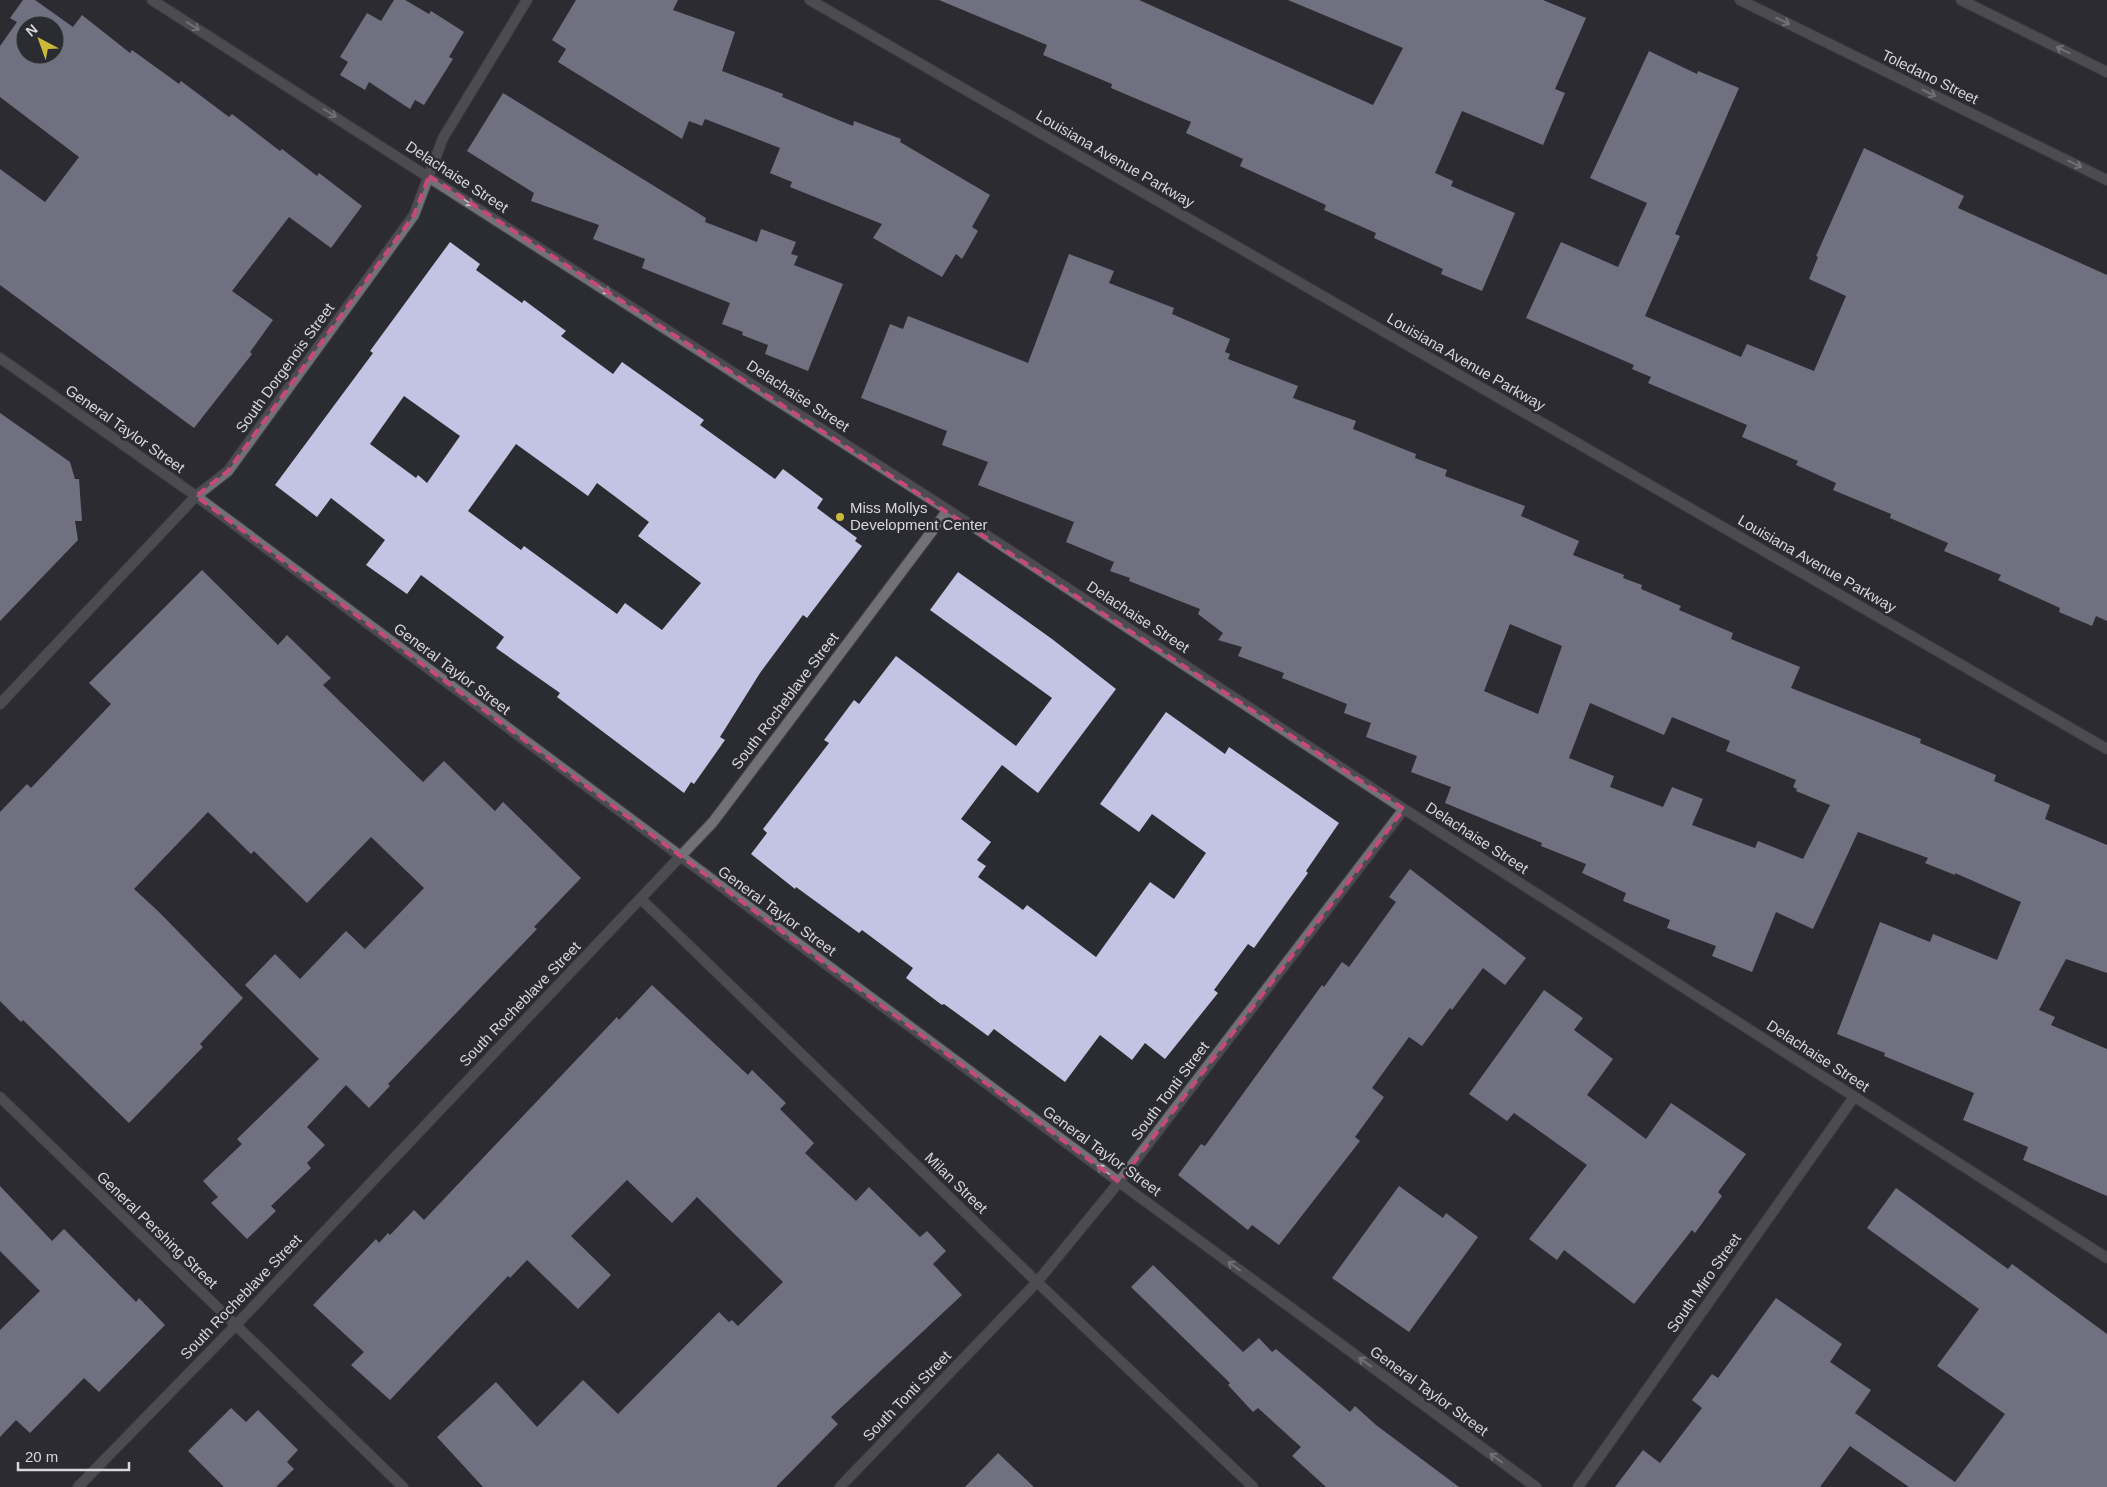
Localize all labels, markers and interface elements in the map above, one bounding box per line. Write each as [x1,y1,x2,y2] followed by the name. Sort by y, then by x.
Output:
[15,15,65,65] north arrow
[1776,17,1791,27] one-way arrow
[22,21,41,40] text: N
[186,21,200,31] one-way arrow
[2056,45,2071,55] one-way arrow
[1879,46,1982,108] street label: Toledano Street
[1922,88,1937,98] one-way arrow
[1033,106,1198,211] street label: Louisiana Avenue Parkway
[323,109,337,119] one-way arrow
[403,137,512,216] street label: Delachaise Street
[2067,160,2082,170] one-way arrow
[460,196,474,206] one-way arrow
[597,284,611,294] one-way arrow
[232,299,338,436] street label: South Dorgenois Street
[1384,309,1549,414] street label: Louisiana Avenue Parkway
[744,356,853,435] street label: Delachaise Street
[62,381,189,477] street label: General Taylor Street
[850,499,988,533] place label: Miss Mollys Development Center
[834,511,846,523] marker: Miss Mollys Development Center
[1735,511,1900,616] street label: Louisiana Avenue Parkway
[1084,577,1193,656] street label: Delachaise Street
[391,619,515,718] street label: General Taylor Street
[728,628,842,772] street label: South Rocheblave Street
[1423,798,1532,877] street label: Delachaise Street
[715,862,840,960] street label: General Taylor Street
[456,937,584,1070] street label: South Rocheblave Street
[1764,1016,1873,1095] street label: Delachaise Street
[1127,1037,1213,1143] street label: South Tonti Street
[1040,1102,1165,1200] street label: General Taylor Street
[922,1149,992,1217] street label: Milan Street
[1097,1165,1110,1176] one-way arrow
[94,1168,222,1292] street label: General Pershing Street
[1663,1229,1745,1335] street label: South Miro Street
[177,1230,305,1363] street label: South Rocheblave Street
[1228,1261,1241,1272] one-way arrow
[1367,1342,1492,1440] street label: General Taylor Street
[859,1346,955,1444] street label: South Tonti Street
[1358,1357,1372,1367] one-way arrow
[18,1440,129,1472] scale bar
[25,1448,58,1465] text: 20 m
[1489,1453,1503,1463] one-way arrow

